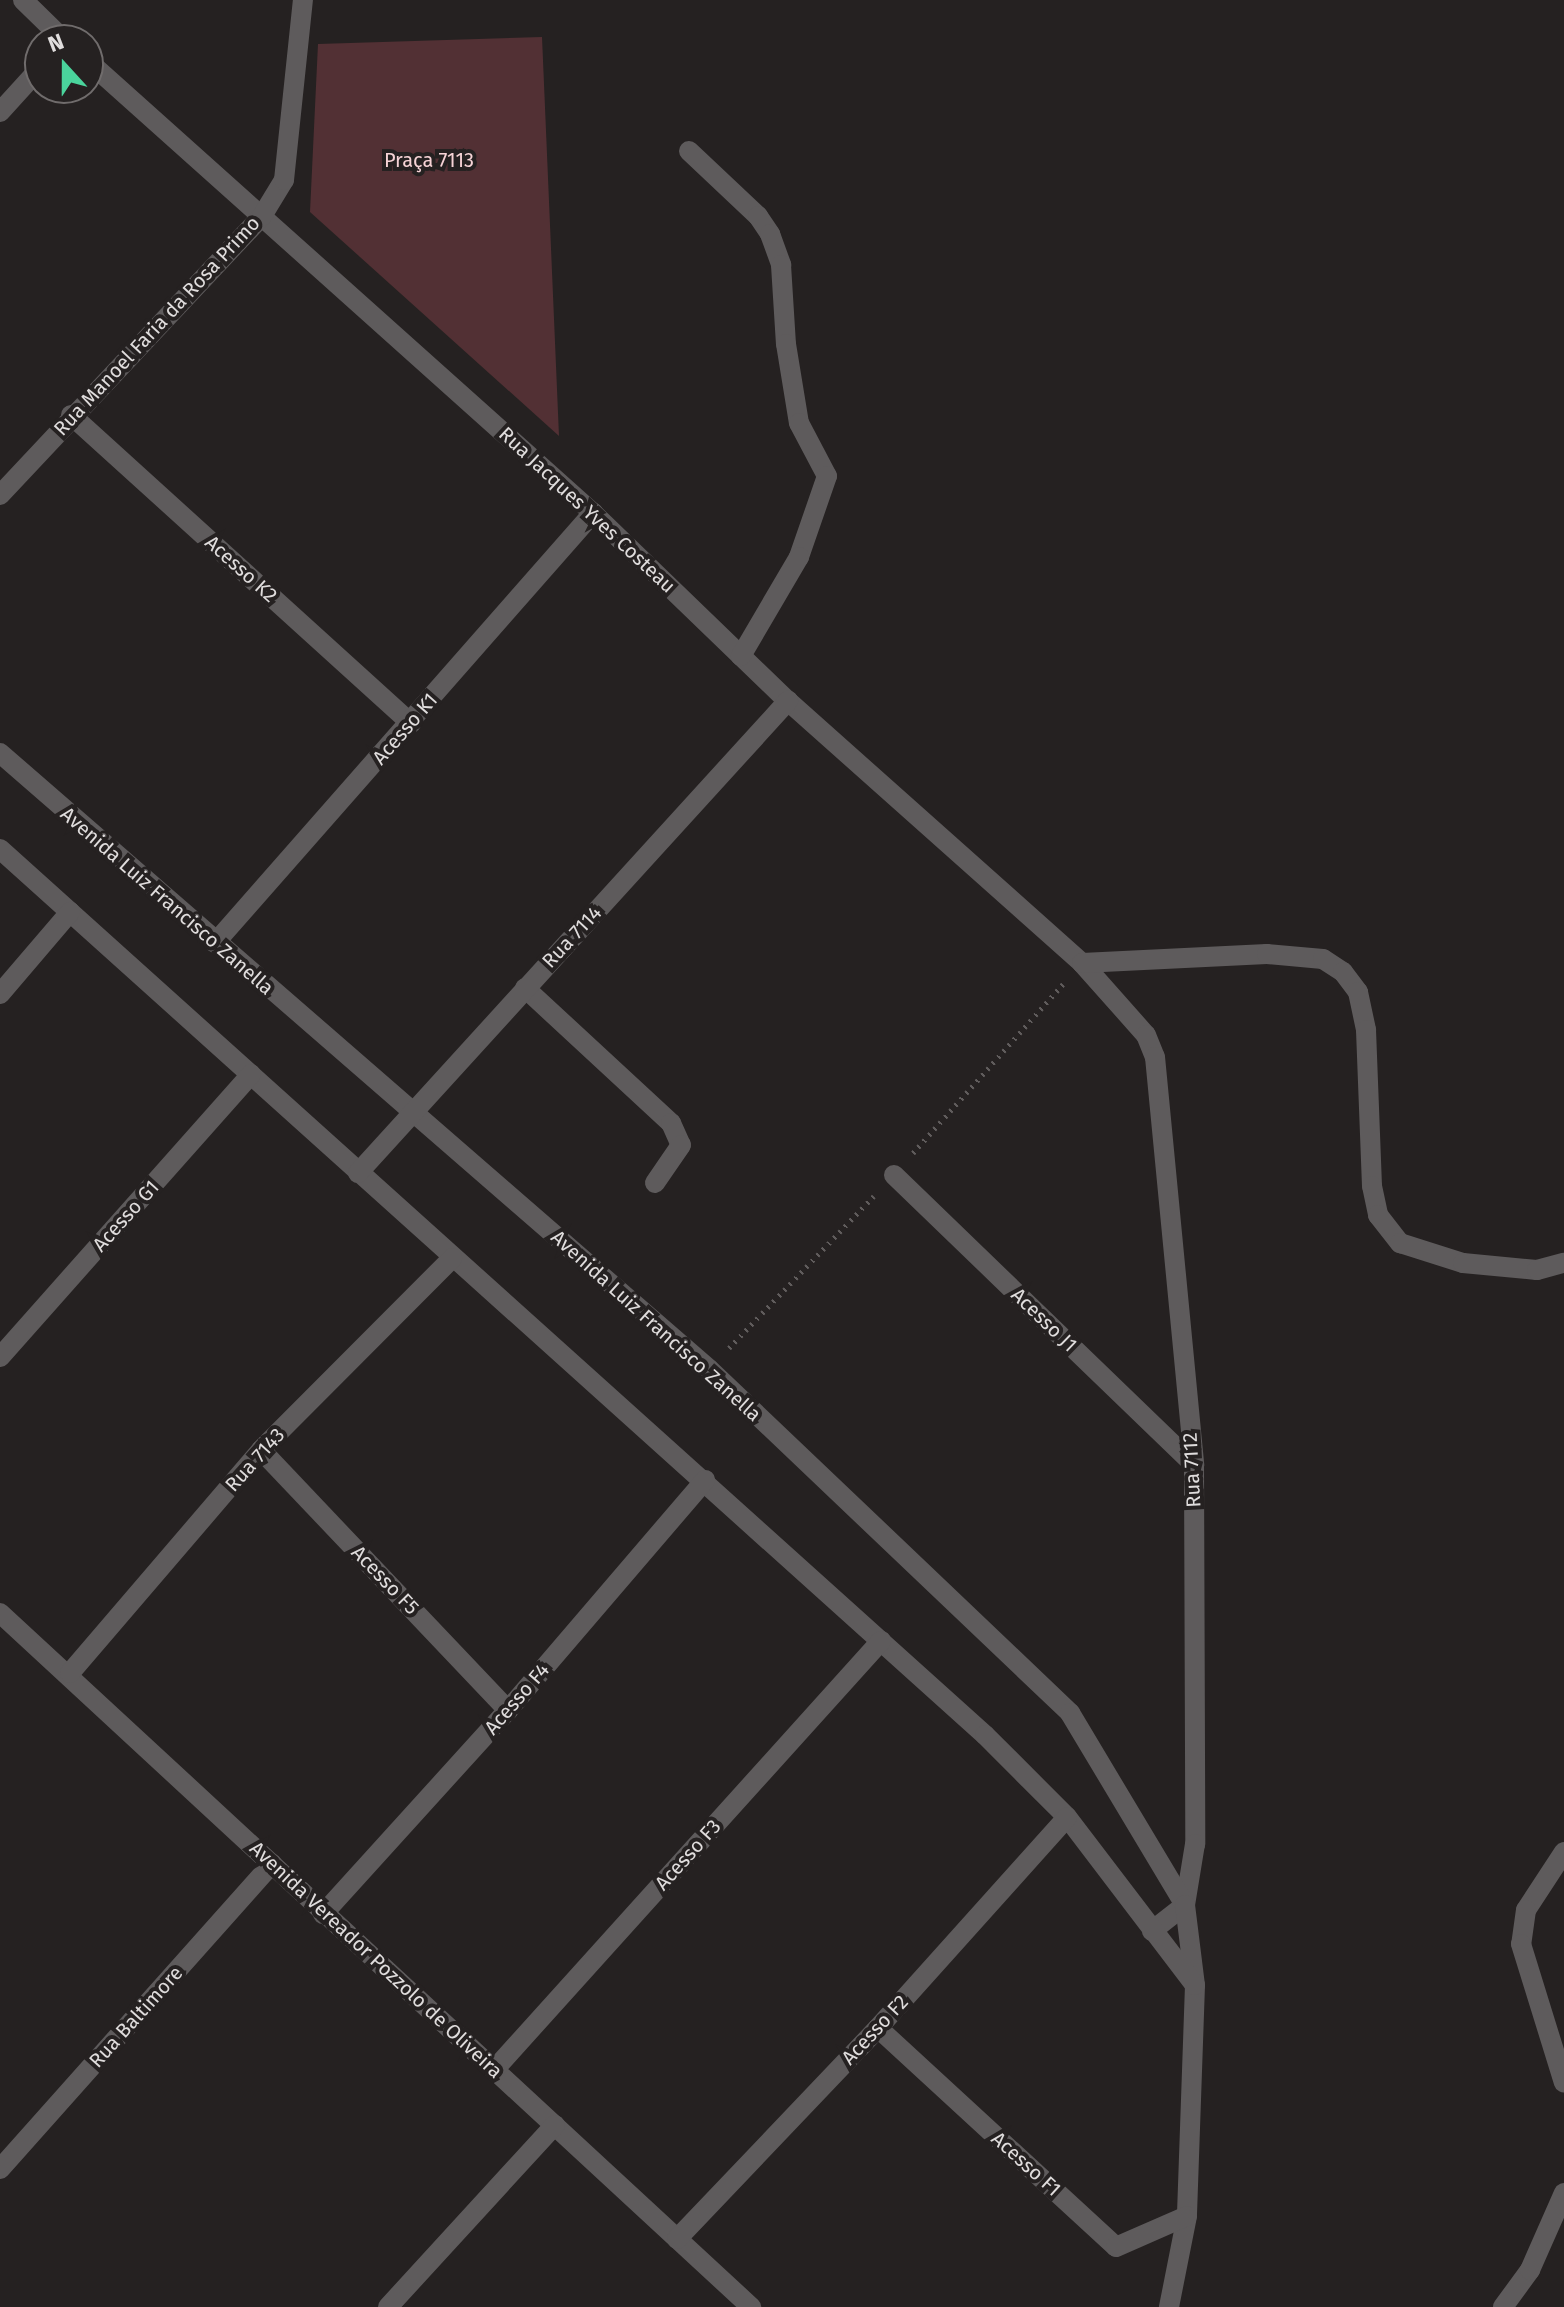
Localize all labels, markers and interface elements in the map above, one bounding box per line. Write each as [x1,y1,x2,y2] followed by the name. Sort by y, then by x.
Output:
[24,24,104,104] north arrow
[44,28,68,58] text: N
[384,148,474,172] park label: Praça 7113
[49,211,265,441] street label: Rua Manoel Faria da Rosa Primo
[494,422,680,598] street label: Rua Jacques Yves Costeau
[200,530,282,608] street label: Acesso K2
[368,688,442,770] street label: Acesso K1
[56,802,278,1000] street label: Avenida Luiz Francisco Zanella
[537,901,607,973] street label: Rua 7114
[88,1175,164,1257] street label: Acesso G1
[546,1225,766,1427] street label: Avenida Luiz Francisco Zanella
[1006,1283,1082,1357] street label: Acesso J1
[220,1423,290,1497] street label: Rua 7143
[1178,1432,1206,1508] street label: Rua 7112
[346,1541,424,1619] street label: Acesso F5
[480,1658,554,1740] street label: Acesso F4
[650,1815,726,1895] street label: Acesso F3
[245,1836,507,2084] street label: Avenida Vereador Pozzolo de Oliveira
[84,1961,188,2073] street label: Rua Baltimore
[837,1990,913,2070] street label: Acesso F2
[986,2127,1066,2201] street label: Acesso F1

